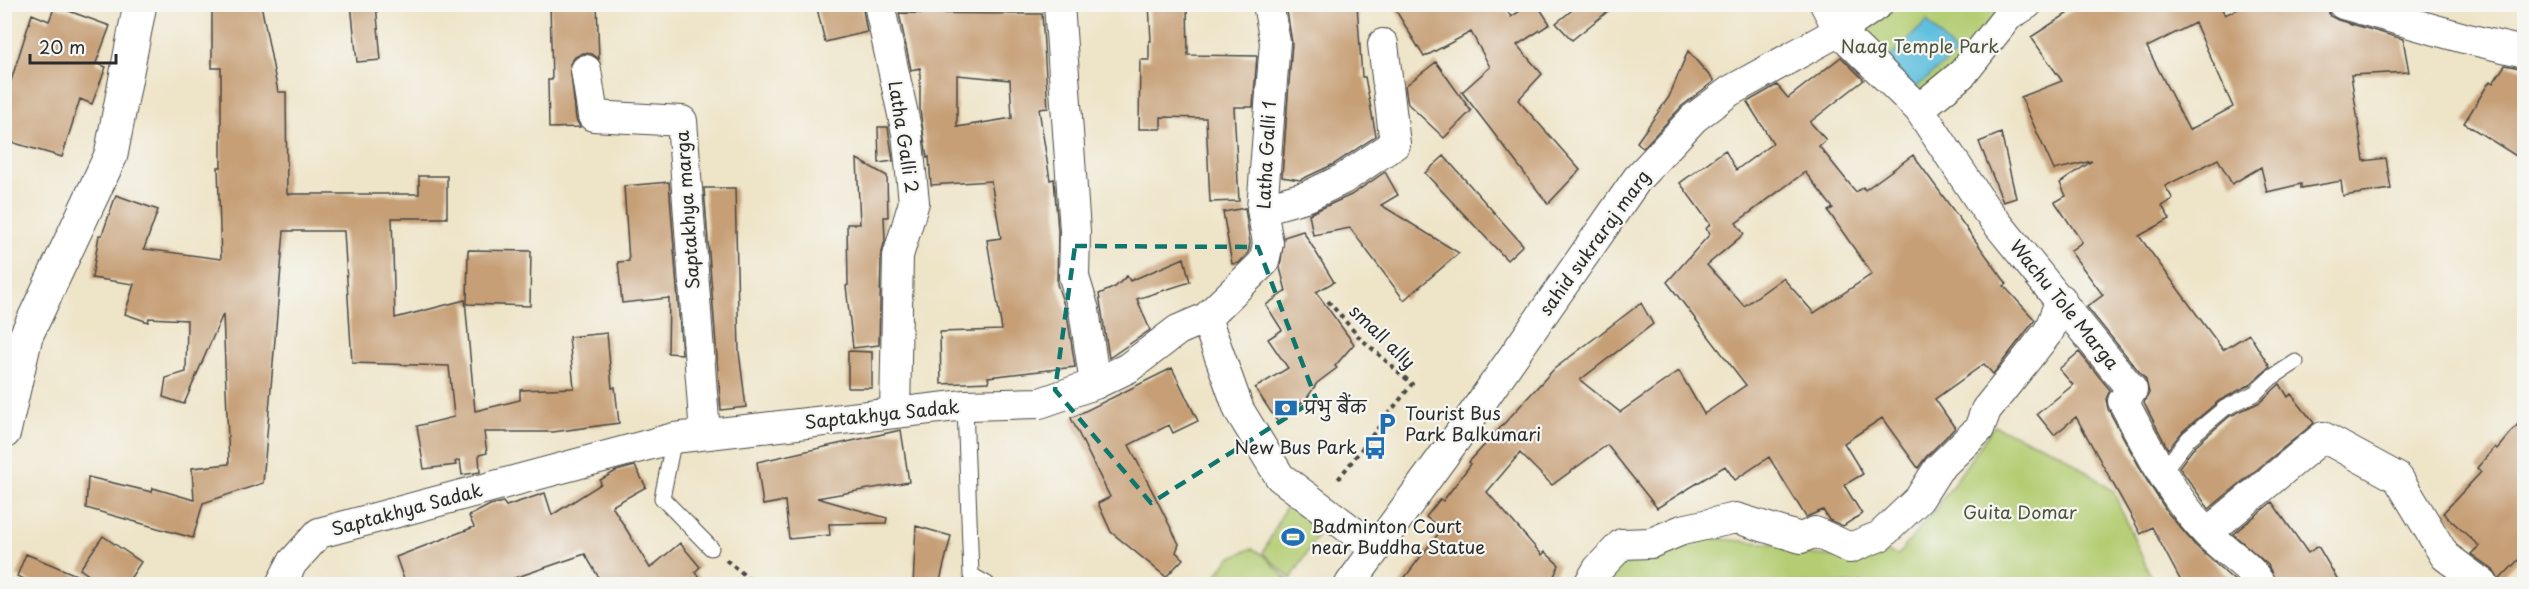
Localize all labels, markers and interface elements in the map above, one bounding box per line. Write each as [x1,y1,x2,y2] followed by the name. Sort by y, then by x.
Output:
[30,27,116,65] scale bar
[1841,32,1999,59] park label: Naag Temple Park
[39,33,85,60] text: 20 m
[882,79,927,195] street label: Latha Galli 2
[1249,100,1282,210] street label: Latha Galli 1
[667,129,706,290] street label: Saptakhya marga
[1532,164,1656,320] street label: sahid sukraraj marg
[2004,233,2127,375] street label: Wachu Tole Marga
[1344,297,1422,375] street label: small ally
[803,392,961,435] street label: Saptakhya Sadak
[1303,392,1368,422] place label: प्रभु बैंक
[1273,395,1299,421] bank icon: प्रभु बैंक
[1405,399,1541,447] place label: Tourist Bus Park Balkumari
[1374,411,1400,437] parking icon: Tourist Bus Park Balkumari
[1234,433,1357,460] place label: New Bus Park
[1362,435,1388,461] bus stop icon: New Bus Park
[328,475,485,542] street label: Saptakhya Sadak
[1963,498,2078,525] park label: Guita Domar
[1311,512,1485,560] place label: Badminton Court near Buddha Statue
[1280,524,1306,550] sports icon: Badminton Court near Buddha Statue

